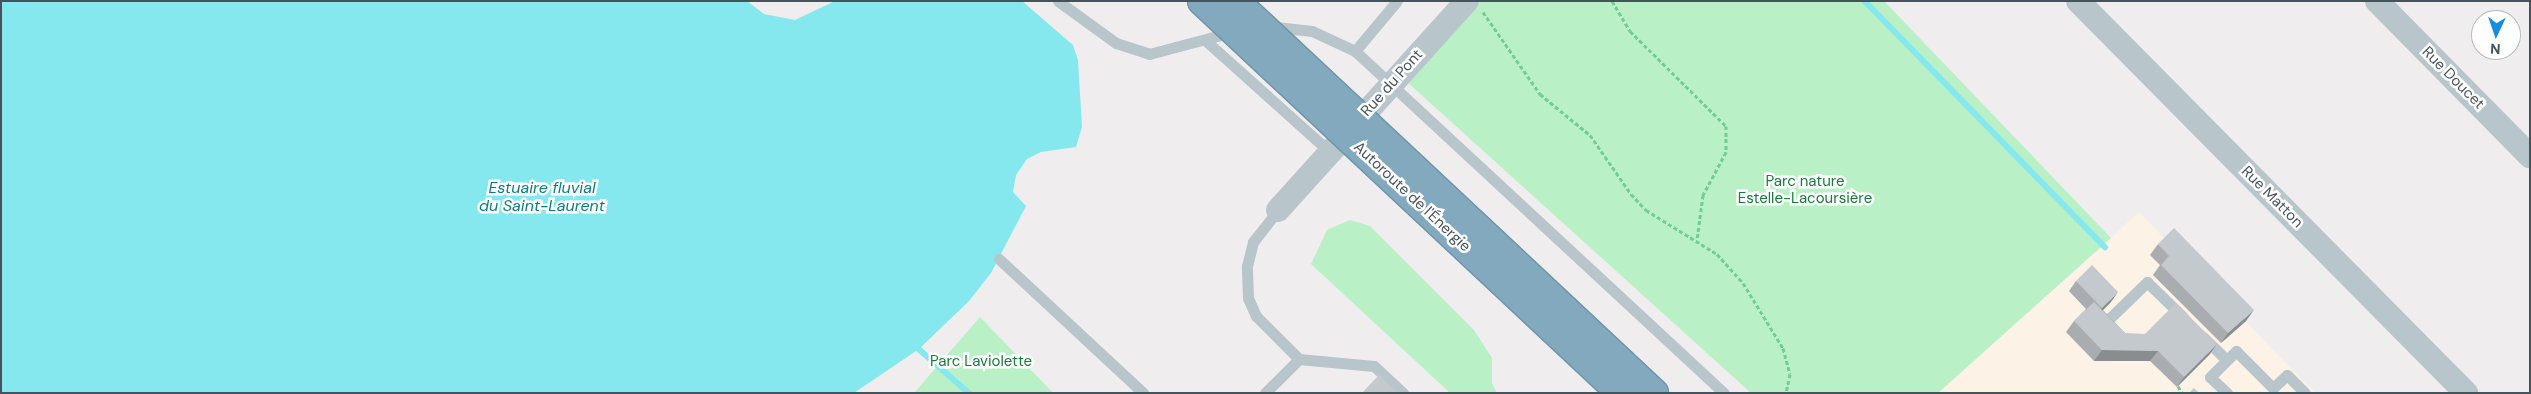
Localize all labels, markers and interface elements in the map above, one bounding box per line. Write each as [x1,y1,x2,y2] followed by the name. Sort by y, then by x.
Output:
[2471,10,2521,60] north arrow
[2490,40,2501,58] text: N
[2418,43,2488,113] street label: Rue Doucet
[1357,46,1427,120] street label: Rue du Pont
[1350,138,1474,256] street label: Autoroute de l'Énergie
[2237,162,2307,232] street label: Rue Matton
[1738,172,1872,207] park label: Parc nature Estelle-Lacoursière
[479,178,605,216] water label: Estuaire fluvial du Saint-Laurent
[930,353,1032,371] park label: Parc Laviolette

